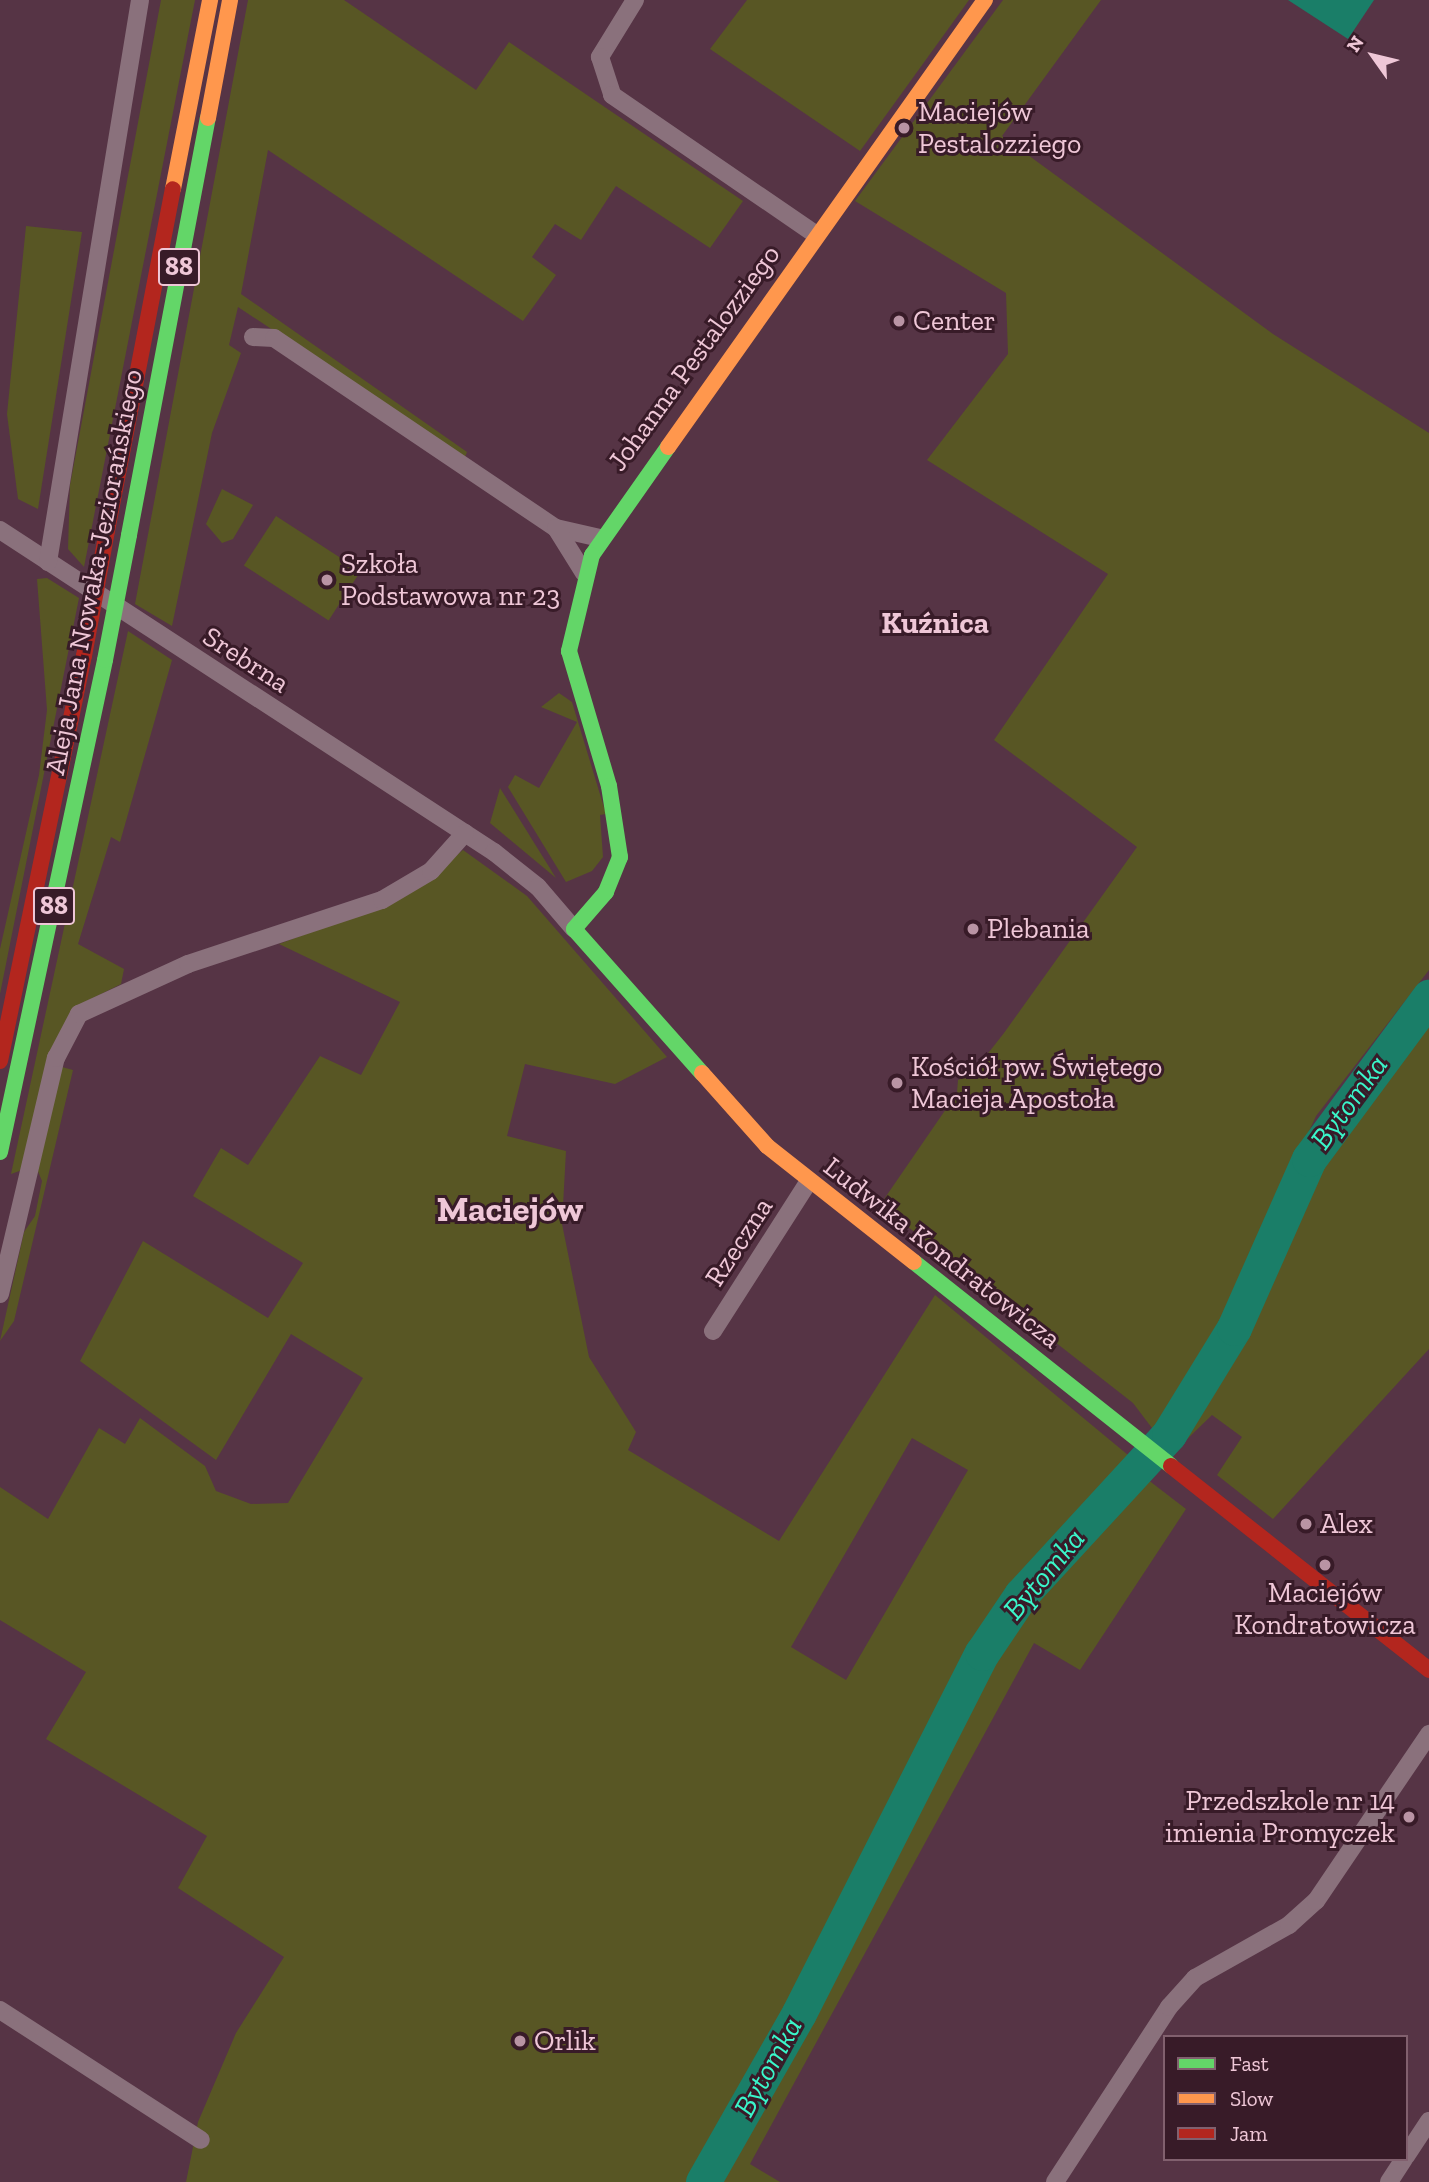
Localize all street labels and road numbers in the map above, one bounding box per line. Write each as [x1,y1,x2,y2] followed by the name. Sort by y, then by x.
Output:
[601,239,787,477] street label: Johanna Pestalozziego
[156,244,202,290] road number: 88
[38,366,150,778] street label: Aleja Jana Nowaka-Jeziorańskiego
[197,620,295,700] street label: Srebrna
[31,884,77,928] road number: 88
[817,1150,1067,1356] street label: Ludwika Kondratowicza
[698,1191,780,1293] street label: Rzeczna

